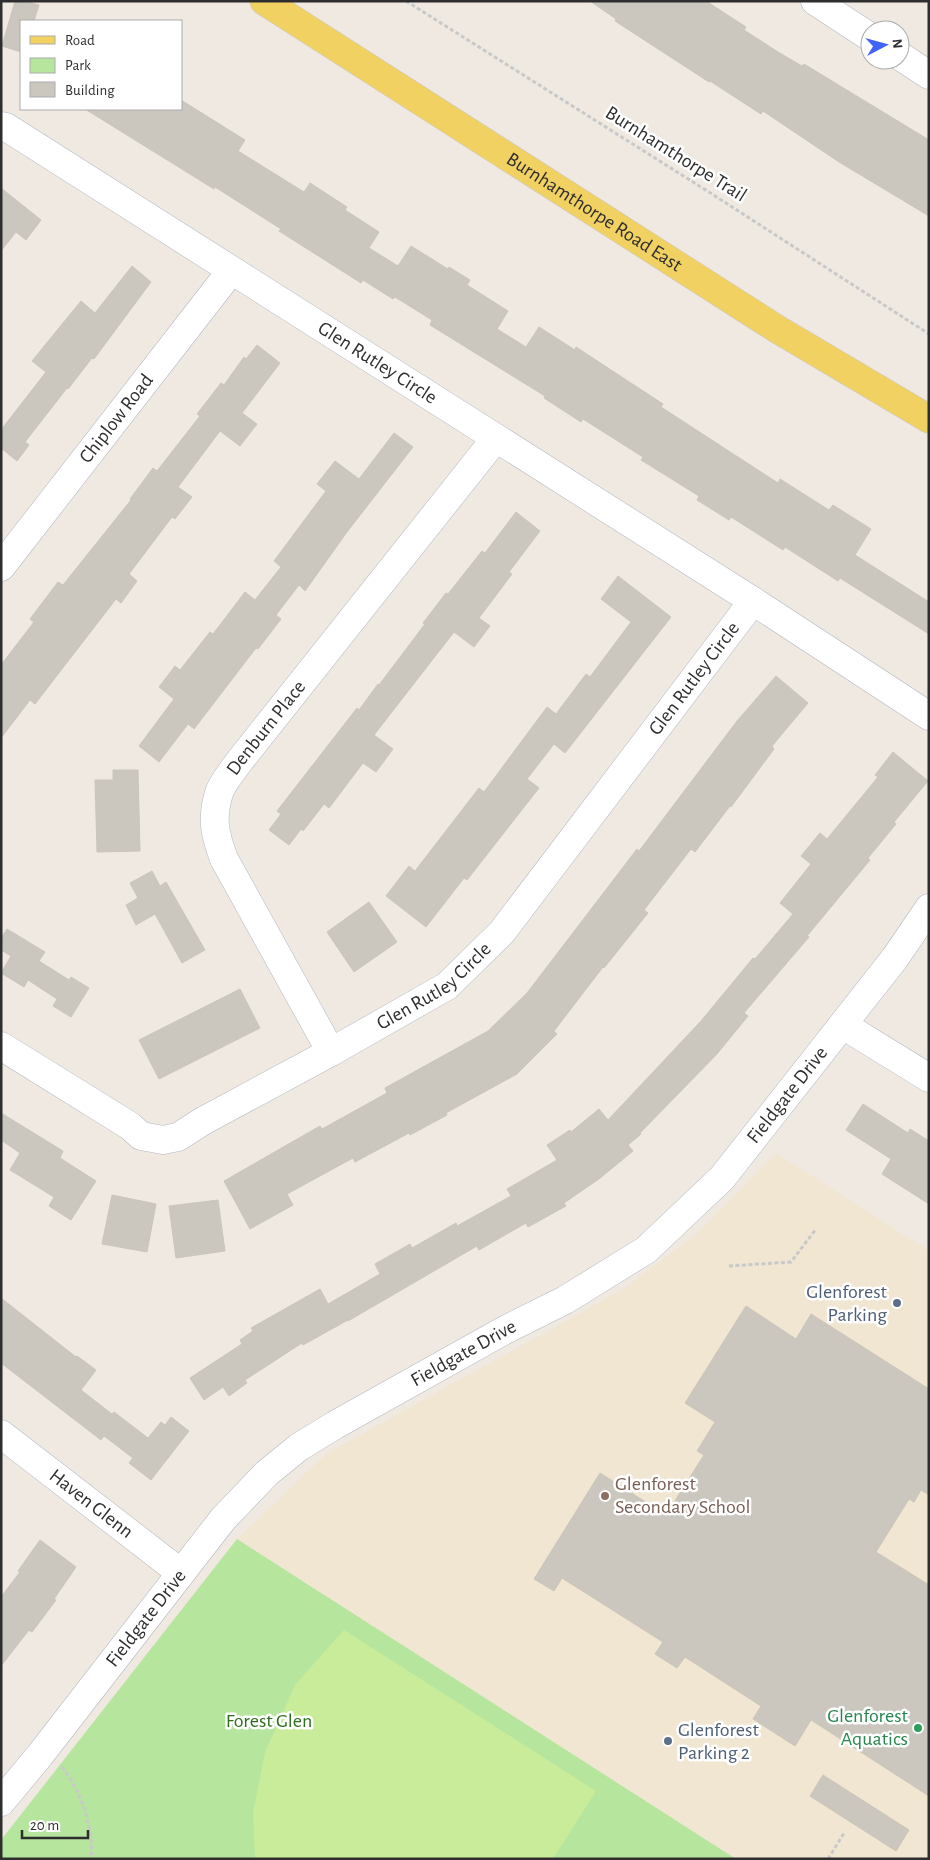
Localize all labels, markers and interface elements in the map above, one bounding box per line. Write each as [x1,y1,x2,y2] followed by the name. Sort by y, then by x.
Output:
[20,20,182,110] legend
[860,20,910,70] north arrow
[65,33,95,48] text: Road
[889,38,904,49] text: N
[65,58,91,73] text: Park
[65,83,115,98] text: Building
[602,103,750,205] street label: Burnhamthorpe Trail
[503,149,686,276] street label: Burnhamthorpe Road East
[314,318,440,408] street label: Glen Rutley Circle
[76,370,157,467] street label: Chiplow Road
[645,618,743,739] street label: Glen Rutley Circle
[223,677,309,779] street label: Denburn Place
[373,939,495,1034] street label: Glen Rutley Circle
[743,1043,831,1147] street label: Fieldgate Drive
[806,1282,888,1325] place label: Glenforest Parking
[891,1297,903,1309] marker: Glenforest Parking
[408,1316,519,1390] street label: Fieldgate Drive
[46,1465,137,1542] street label: Haven Glenn
[615,1474,751,1517] place label: Glenforest Secondary School
[599,1490,611,1502] marker: Glenforest Secondary School
[102,1566,190,1671] street label: Fieldgate Drive
[827,1706,909,1749] place label: Glenforest Aquatics
[226,1711,312,1731] park label: Forest Glen
[678,1720,759,1763] place label: Glenforest Parking 2
[912,1722,924,1734] marker: Glenforest Aquatics
[662,1735,674,1747] marker: Glenforest Parking 2
[22,1808,89,1840] scale bar
[30,1818,59,1833] text: 20 m

